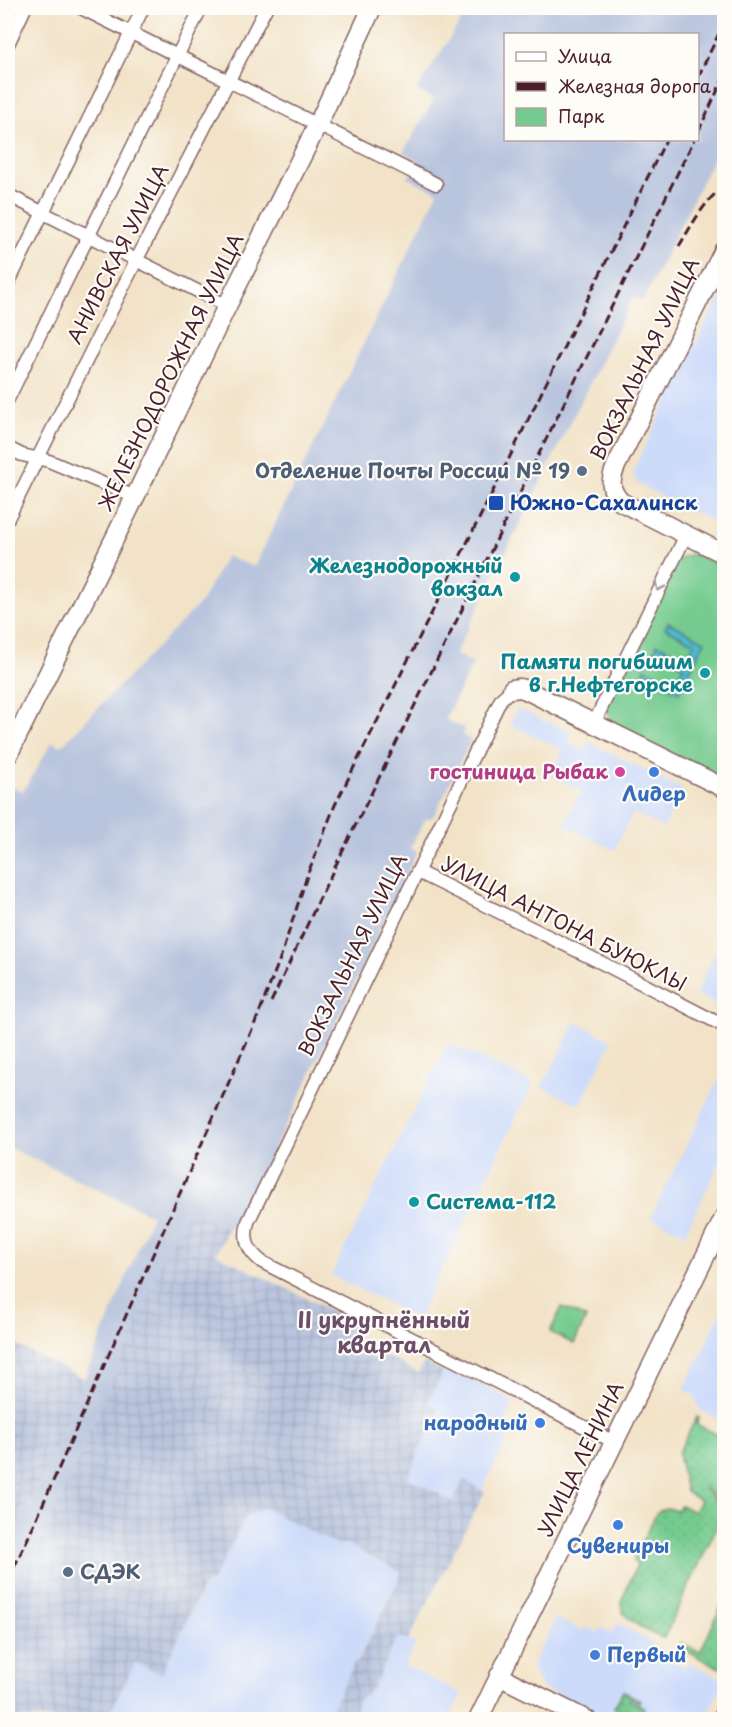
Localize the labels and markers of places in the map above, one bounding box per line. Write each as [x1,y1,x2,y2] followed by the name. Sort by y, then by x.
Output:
[255,455,570,485] place label: Отделение Почты России № 19
[575,464,589,478] marker: Отделение Почты России № 19
[510,487,698,517] place label: Южно-Сахалинск
[487,494,505,512] marker: Южно-Сахалинск
[309,550,503,603] place label: Железнодорожный вокзал
[508,570,522,584] marker: Железнодорожный вокзал
[501,646,693,699] place label: Памяти погибшим в г.Нефтегорске
[698,666,712,680] marker: Памяти погибшим в г.Нефтегорске
[430,756,608,786] place label: гостиница Рыбак
[613,765,627,779] marker: гостиница Рыбак
[647,765,661,779] marker: Лидер
[622,778,686,808] place label: Лидер
[426,1186,556,1216] place label: Система-112
[407,1195,421,1209] marker: Система-112
[424,1407,528,1437] place label: народный
[533,1416,547,1430] marker: народный
[611,1518,625,1532] marker: Сувениры
[567,1530,669,1560] place label: Сувениры
[80,1556,141,1586] place label: СДЭК
[61,1565,75,1579] marker: СДЭК
[607,1639,686,1669] place label: Первый
[588,1648,602,1662] marker: Первый

